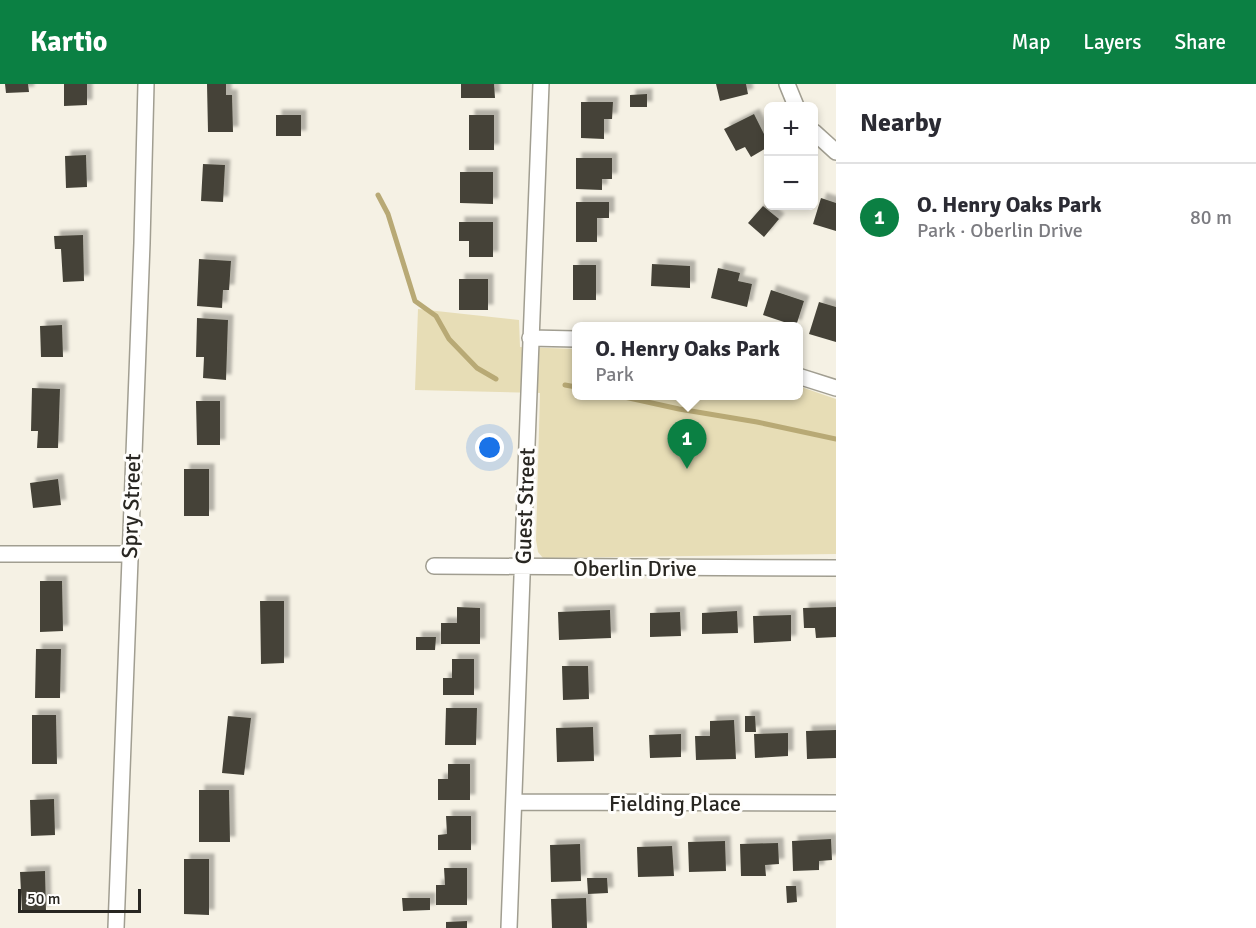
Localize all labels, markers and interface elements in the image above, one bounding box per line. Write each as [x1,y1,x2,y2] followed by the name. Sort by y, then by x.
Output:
[30,25,107,59] text: Kartio
[1012,29,1050,55] text: Map
[1083,29,1141,55] text: Layers
[1174,29,1226,55] text: Share
[764,102,818,210] map controls
[764,102,818,156] button: +
[860,107,941,139] text: Nearby
[764,156,818,210] button: −
[917,191,1101,218] text: O. Henry Oaks Park
[874,205,885,230] text: 1
[1190,205,1232,230] text: 80 m
[917,218,1083,243] text: Park · Oberlin Drive
[572,322,803,400] popup
[595,335,780,362] text: O. Henry Oaks Park
[595,362,634,387] text: Park
[668,420,706,469] pin: 1
[475,433,504,462] your location
[509,447,541,565] street label: Guest Street
[116,453,146,559] street label: Spry Street
[573,555,697,582] street label: Oberlin Drive
[609,790,741,817] street label: Fielding Place
[18,886,141,914] scale bar
[27,889,61,909] text: 50 m

